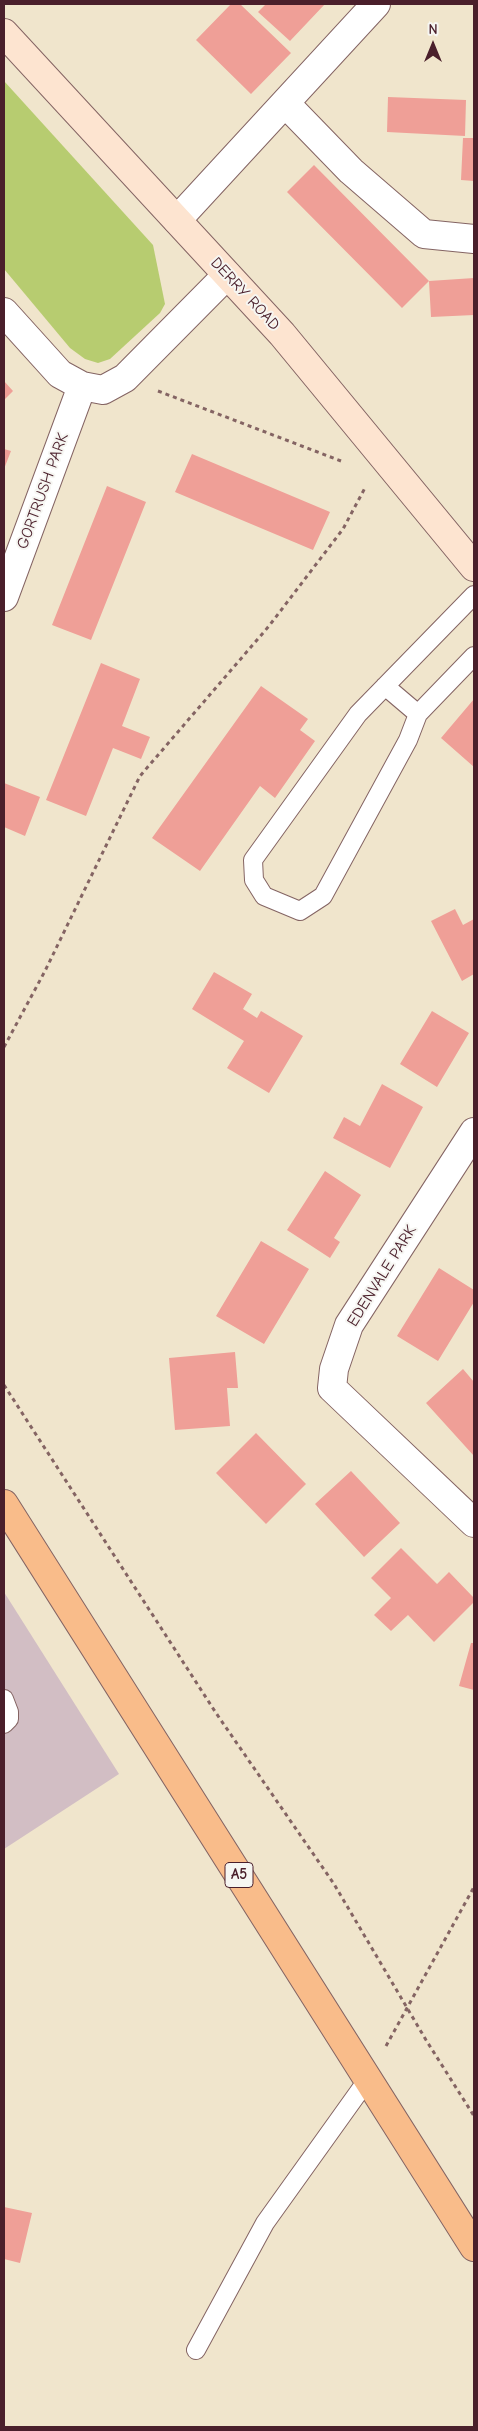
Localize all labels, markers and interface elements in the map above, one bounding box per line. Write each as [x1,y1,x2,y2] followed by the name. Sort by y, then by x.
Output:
[408,20,458,70] north arrow
[428,21,438,38] text: N
[206,254,284,334] street label: DERRY ROAD
[13,430,73,552] street label: GORTRUSH PARK
[343,1222,421,1330] street label: EDENVALE PARK
[225,1862,253,1888] road number: A5

